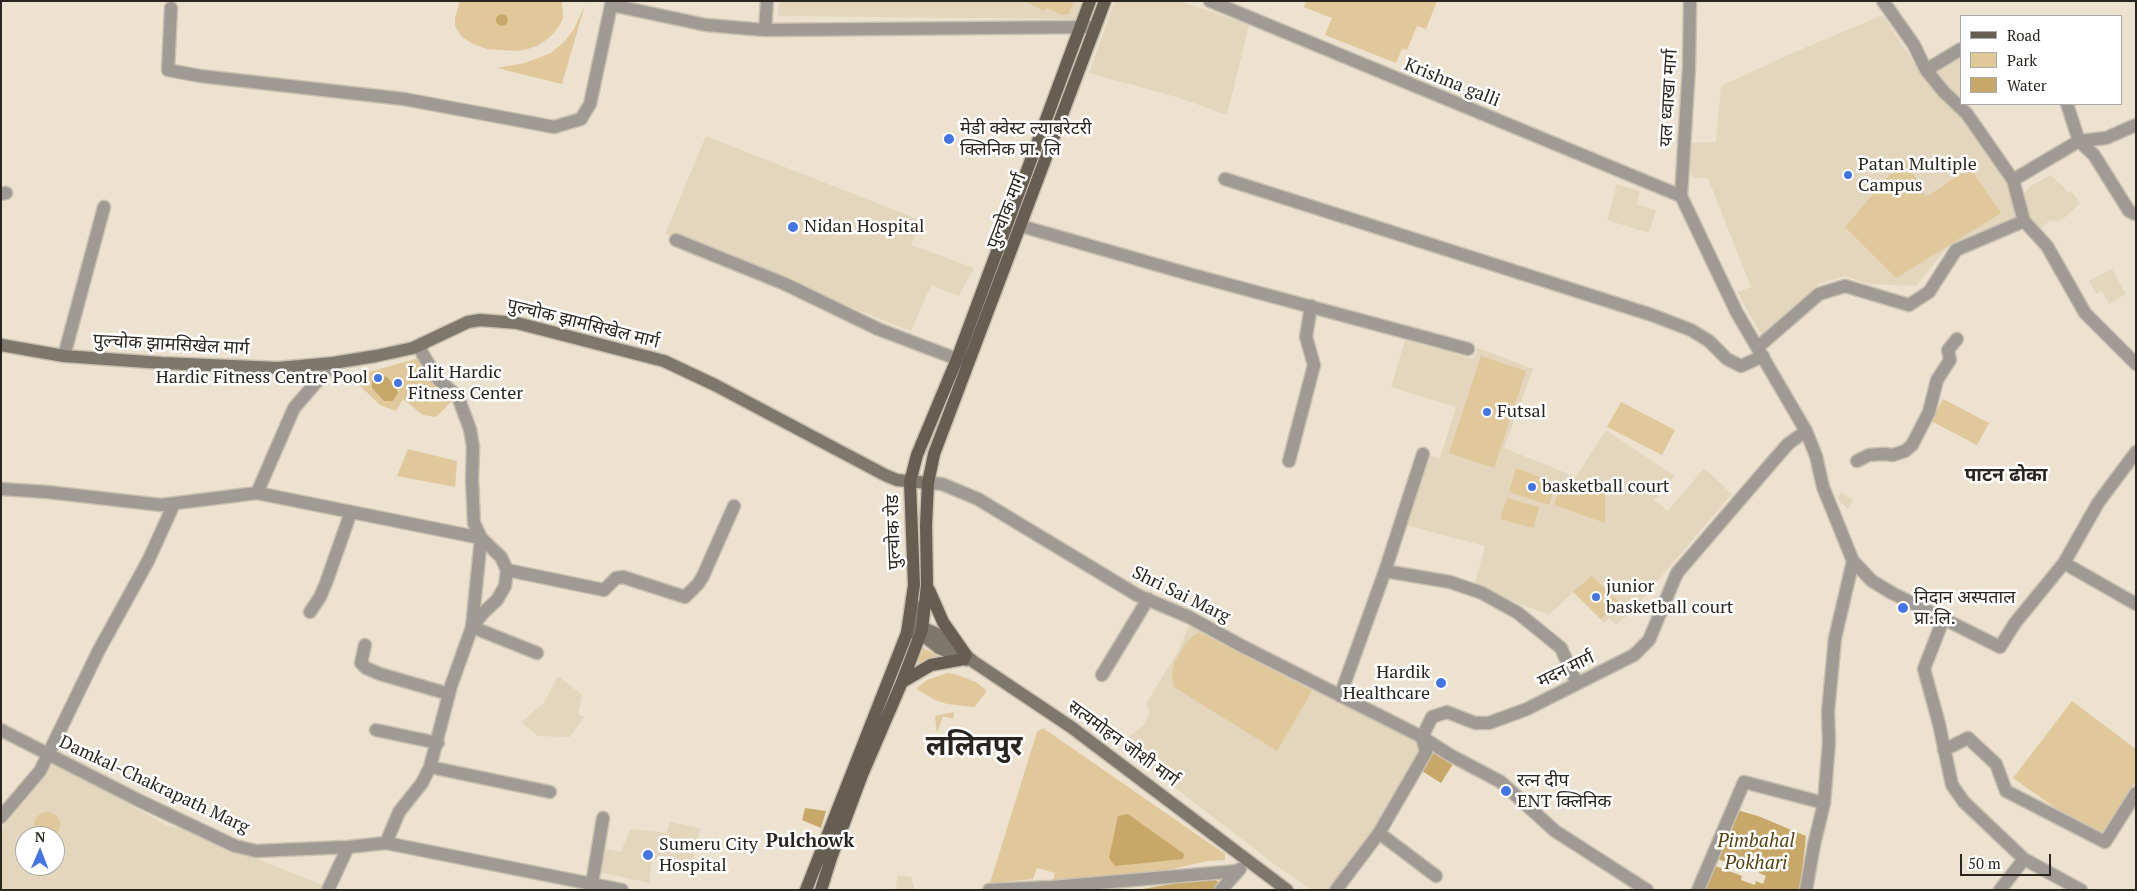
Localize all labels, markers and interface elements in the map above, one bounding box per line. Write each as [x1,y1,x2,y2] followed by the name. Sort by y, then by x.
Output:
[1960,15,2122,105] legend
[2007,25,2040,45] text: Road
[1656,49,1682,147] street label: यल ध्वाखा मार्ग
[2007,50,2037,70] text: Park
[1401,54,1503,112] street label: Krishna galli
[2007,75,2046,95] text: Water
[960,118,1092,160] place label: मेडी क्वेस्ट ल्याबरेटरी क्लिनिक प्रा. लि
[942,132,956,146] marker: मेडी क्वेस्ट ल्याबरेटरी क्लिनिक प्रा. लि
[1858,154,1977,196] place label: Patan Multiple Campus
[1842,169,1854,181] marker: Patan Multiple Campus
[983,170,1031,252] street label: पुल्चोक मार्ग
[804,216,924,238] place label: Nidan Hospital
[786,220,800,234] marker: Nidan Hospital
[505,295,661,353] street label: पुल्चोक झामसिखेल मार्ग
[92,330,250,360] street label: पुल्चोक झामसिखेल मार्ग
[408,362,523,404] place label: Lalit Hardic Fitness Center
[156,367,368,389] place label: Hardic Fitness Centre Pool
[372,372,384,384] marker: Hardic Fitness Centre Pool
[392,377,404,389] marker: Lalit Hardic Fitness Center
[1497,401,1546,423] place label: Futsal
[1481,406,1493,418] marker: Futsal
[1965,465,2047,487] district label: पाटन ढोका
[1542,476,1670,498] place label: basketball court
[1526,481,1538,493] marker: basketball court
[882,494,906,570] street label: पुल्चोक रोड
[1128,562,1234,628] street label: Shri Sai Marg
[1606,576,1734,618] place label: junior basketball court
[1914,587,2015,630] place label: निदान अस्पताल प्रा.लि.
[1590,591,1602,603] marker: junior basketball court
[1896,601,1910,615] marker: निदान अस्पताल प्रा.लि.
[1534,647,1598,693] street label: मदन मार्ग
[1343,662,1430,704] place label: Hardik Healthcare
[1434,676,1448,690] marker: Hardik Healthcare
[1063,696,1183,792] street label: सत्यमोहन जोशी मार्ग
[926,730,1022,764] district label: ललितपुर
[55,731,253,839] street label: Damkal-Chakrapath Marg
[1517,770,1611,812] place label: रत्न दीप ENT क्लिनिक
[1499,784,1513,798] marker: रत्न दीप ENT क्लिनिक
[15,826,65,876] north arrow
[35,827,46,846] text: N
[766,831,854,853] district label: Pulchowk
[1717,831,1795,875] water label: Pimbahal Pokhari
[659,834,758,876] place label: Sumeru City Hospital
[1962,844,2053,876] scale bar
[641,848,655,862] marker: Sumeru City Hospital
[1968,853,2001,873] text: 50 m

